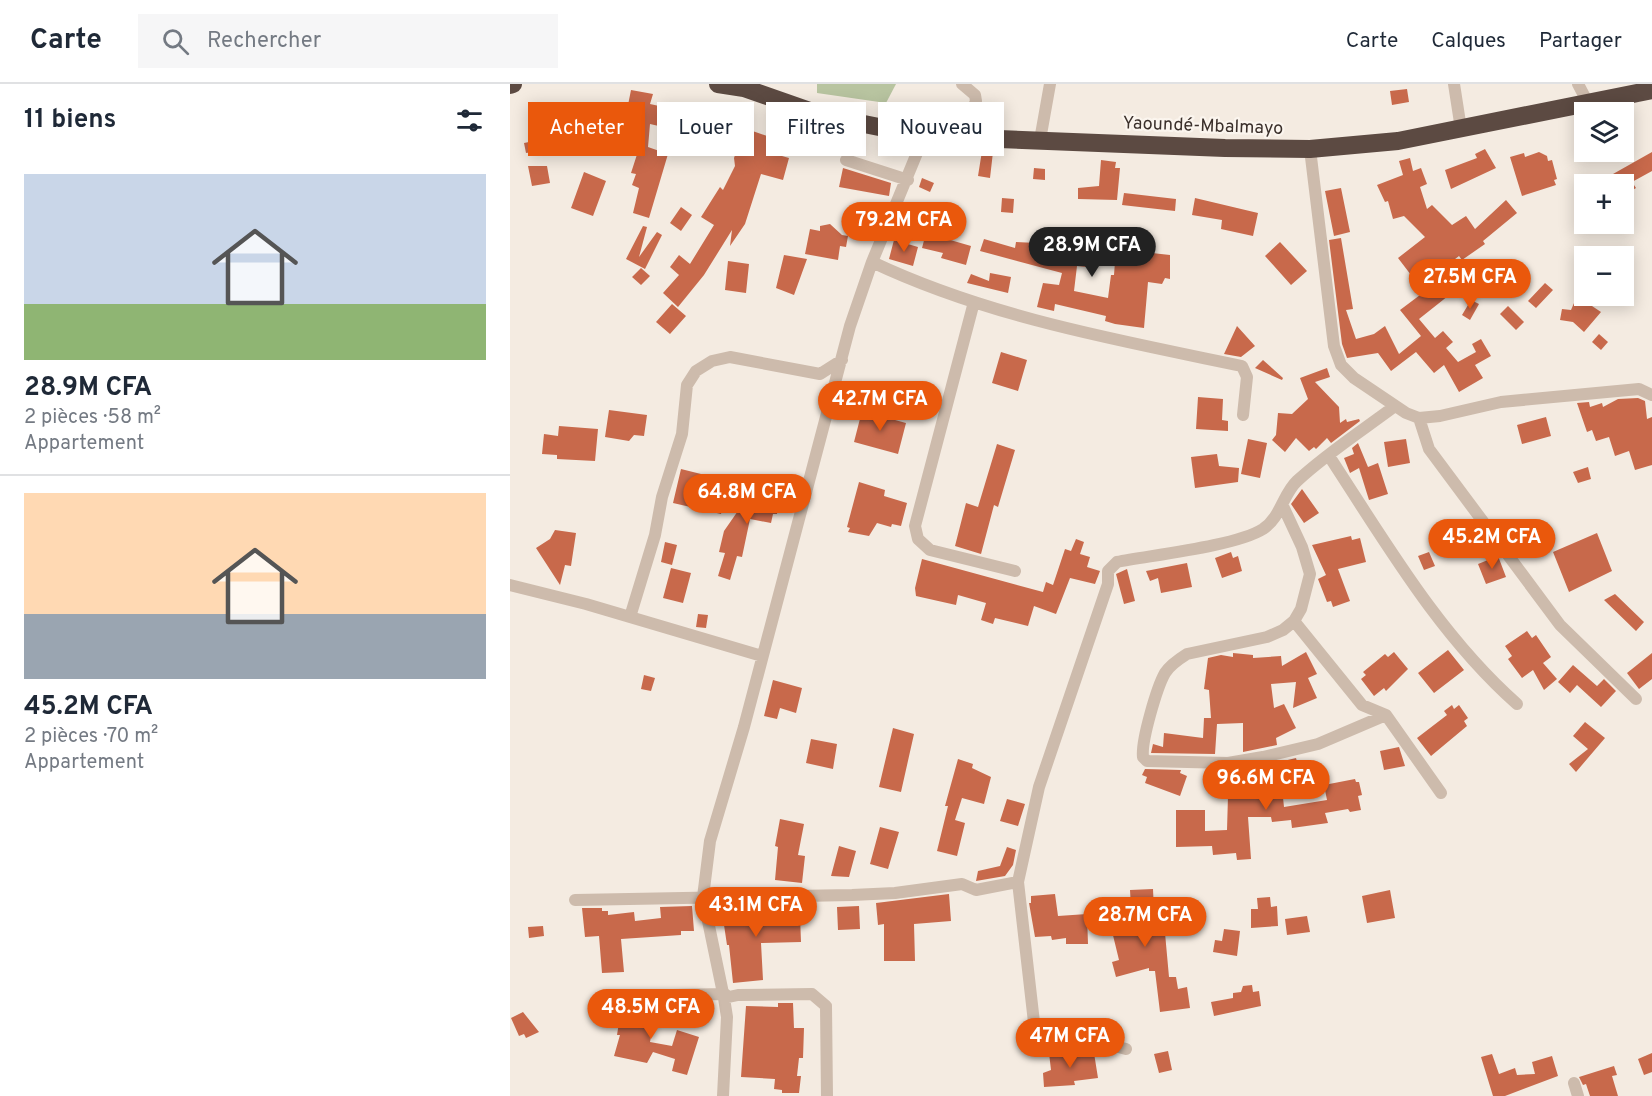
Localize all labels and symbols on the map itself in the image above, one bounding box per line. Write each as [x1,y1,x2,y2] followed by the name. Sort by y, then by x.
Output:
[1122,112,1284,141] street label: Yaoundé-Mbalmayo
[835,202,973,253] pin: 79.2M CFA
[1023,227,1161,278] pin: 28.9M CFA
[1401,259,1539,310] pin: 27.5M CFA
[811,381,949,432] pin: 42.7M CFA
[678,474,816,525] pin: 64.8M CFA
[1423,519,1561,570] pin: 45.2M CFA
[1197,760,1335,811] pin: 96.6M CFA
[687,887,825,938] pin: 43.1M CFA
[1076,897,1214,948] pin: 28.7M CFA
[582,989,720,1040] pin: 48.5M CFA
[1015,1018,1125,1069] pin: 47M CFA

